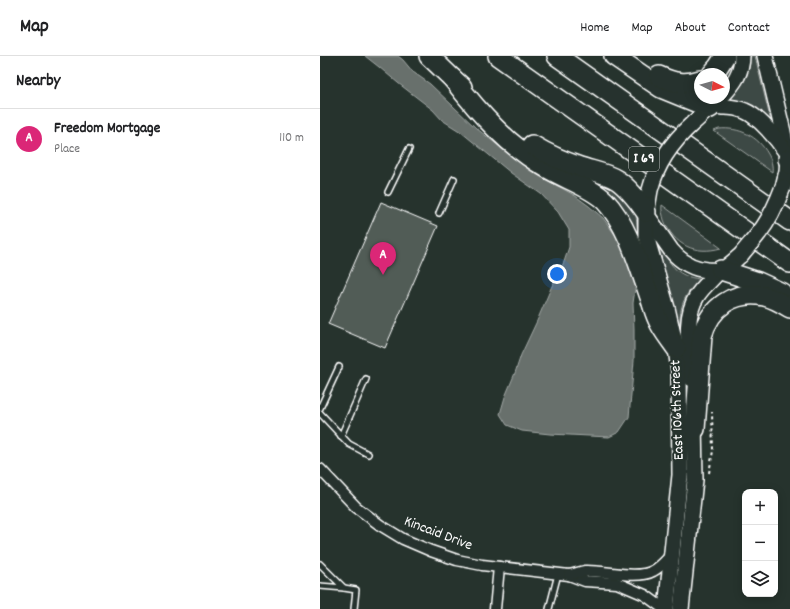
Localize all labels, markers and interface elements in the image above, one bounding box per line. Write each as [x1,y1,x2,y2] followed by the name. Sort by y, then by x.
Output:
[20,14,49,41] text: Map
[580,18,609,38] text: Home
[631,18,653,38] text: Map
[675,18,706,38] text: About
[728,18,770,38] text: Contact
[694,68,730,104] north arrow
[16,70,60,94] text: Nearby
[54,118,160,140] text: Freedom Mortgage
[25,129,33,148] text: A
[279,129,304,148] text: 110 m
[54,140,80,159] text: Place
[629,147,659,171] road number: I 69
[370,242,396,275] pin: A
[547,264,567,284] your location
[665,359,691,460] street label: East 106th Street
[742,489,778,597] map controls
[742,489,778,525] button: +
[401,511,476,557] street label: Kincaid Drive
[742,525,778,561] button: −
[742,561,778,597] button: layers

